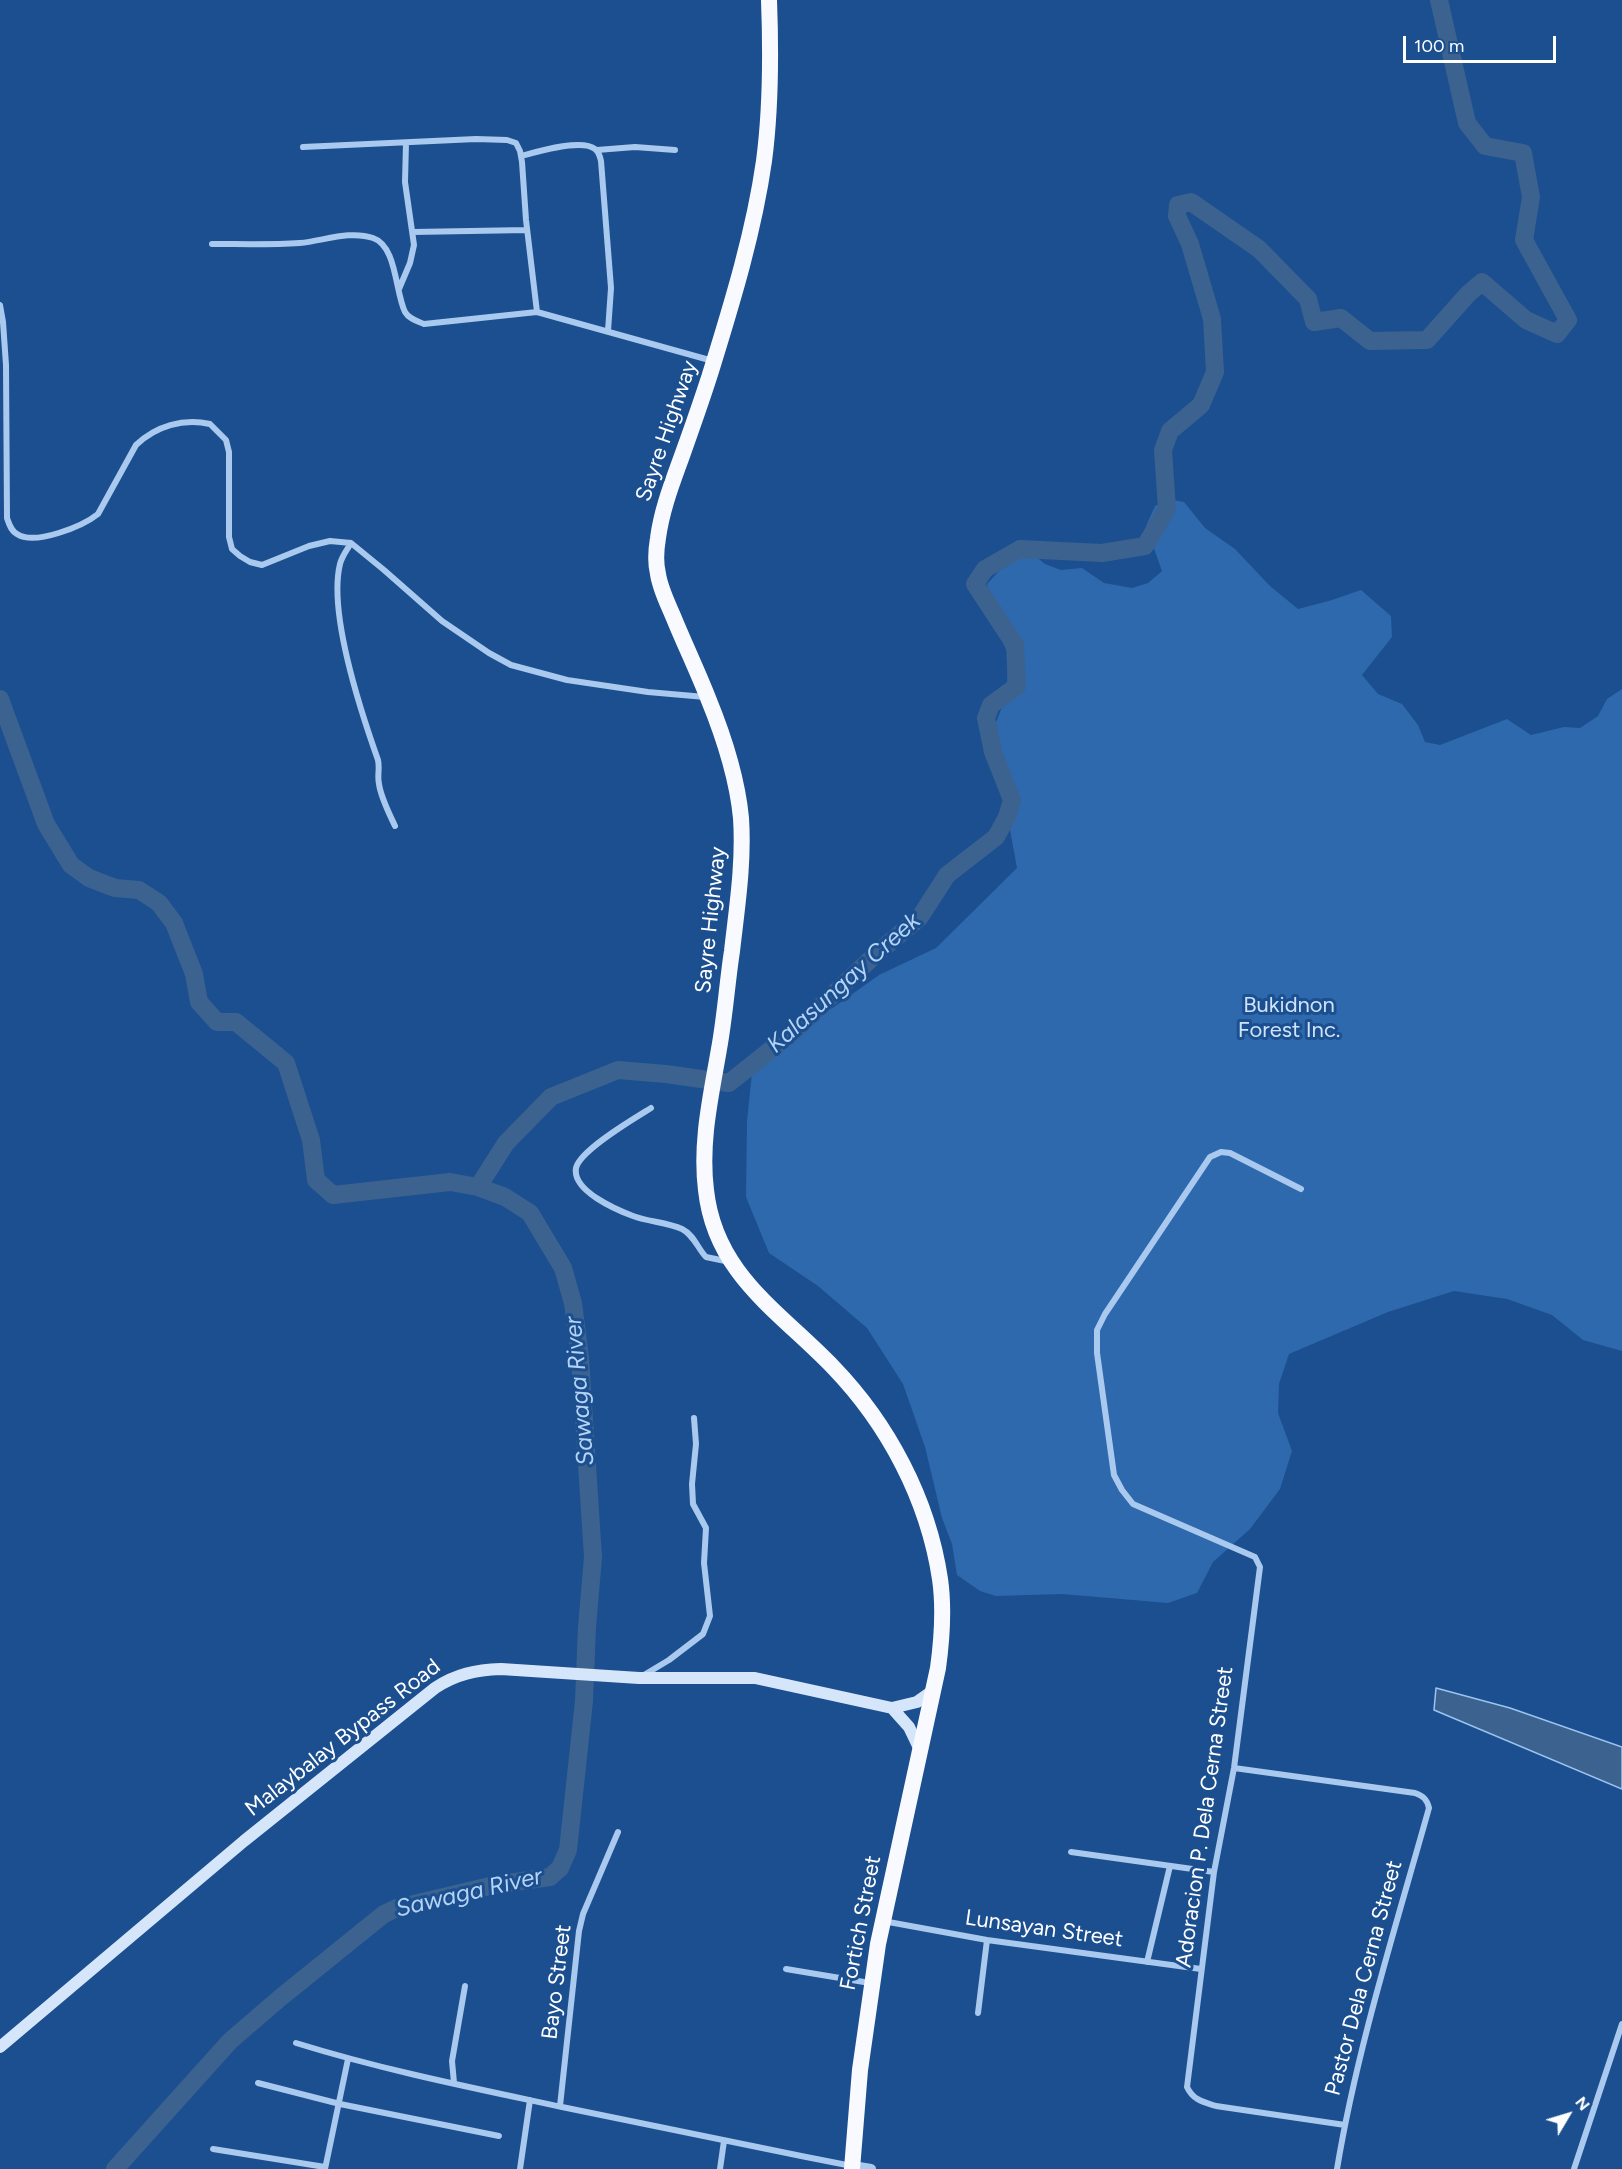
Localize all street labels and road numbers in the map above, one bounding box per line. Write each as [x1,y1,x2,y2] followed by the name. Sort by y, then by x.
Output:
[631,357,703,505] street label: Sayre Highway
[690,845,732,995] street label: Sayre Highway
[240,1654,446,1822] street label: Malaybalay Bypass Road
[1171,1665,1239,1969] street label: Adoracion P. Dela Cerna Street
[835,1853,887,1993] street label: Fortich Street
[1320,1858,1408,2098] street label: Pastor Dela Cerna Street
[963,1905,1125,1953] street label: Lunsayan Street
[537,1923,577,2041] street label: Bayo Street

